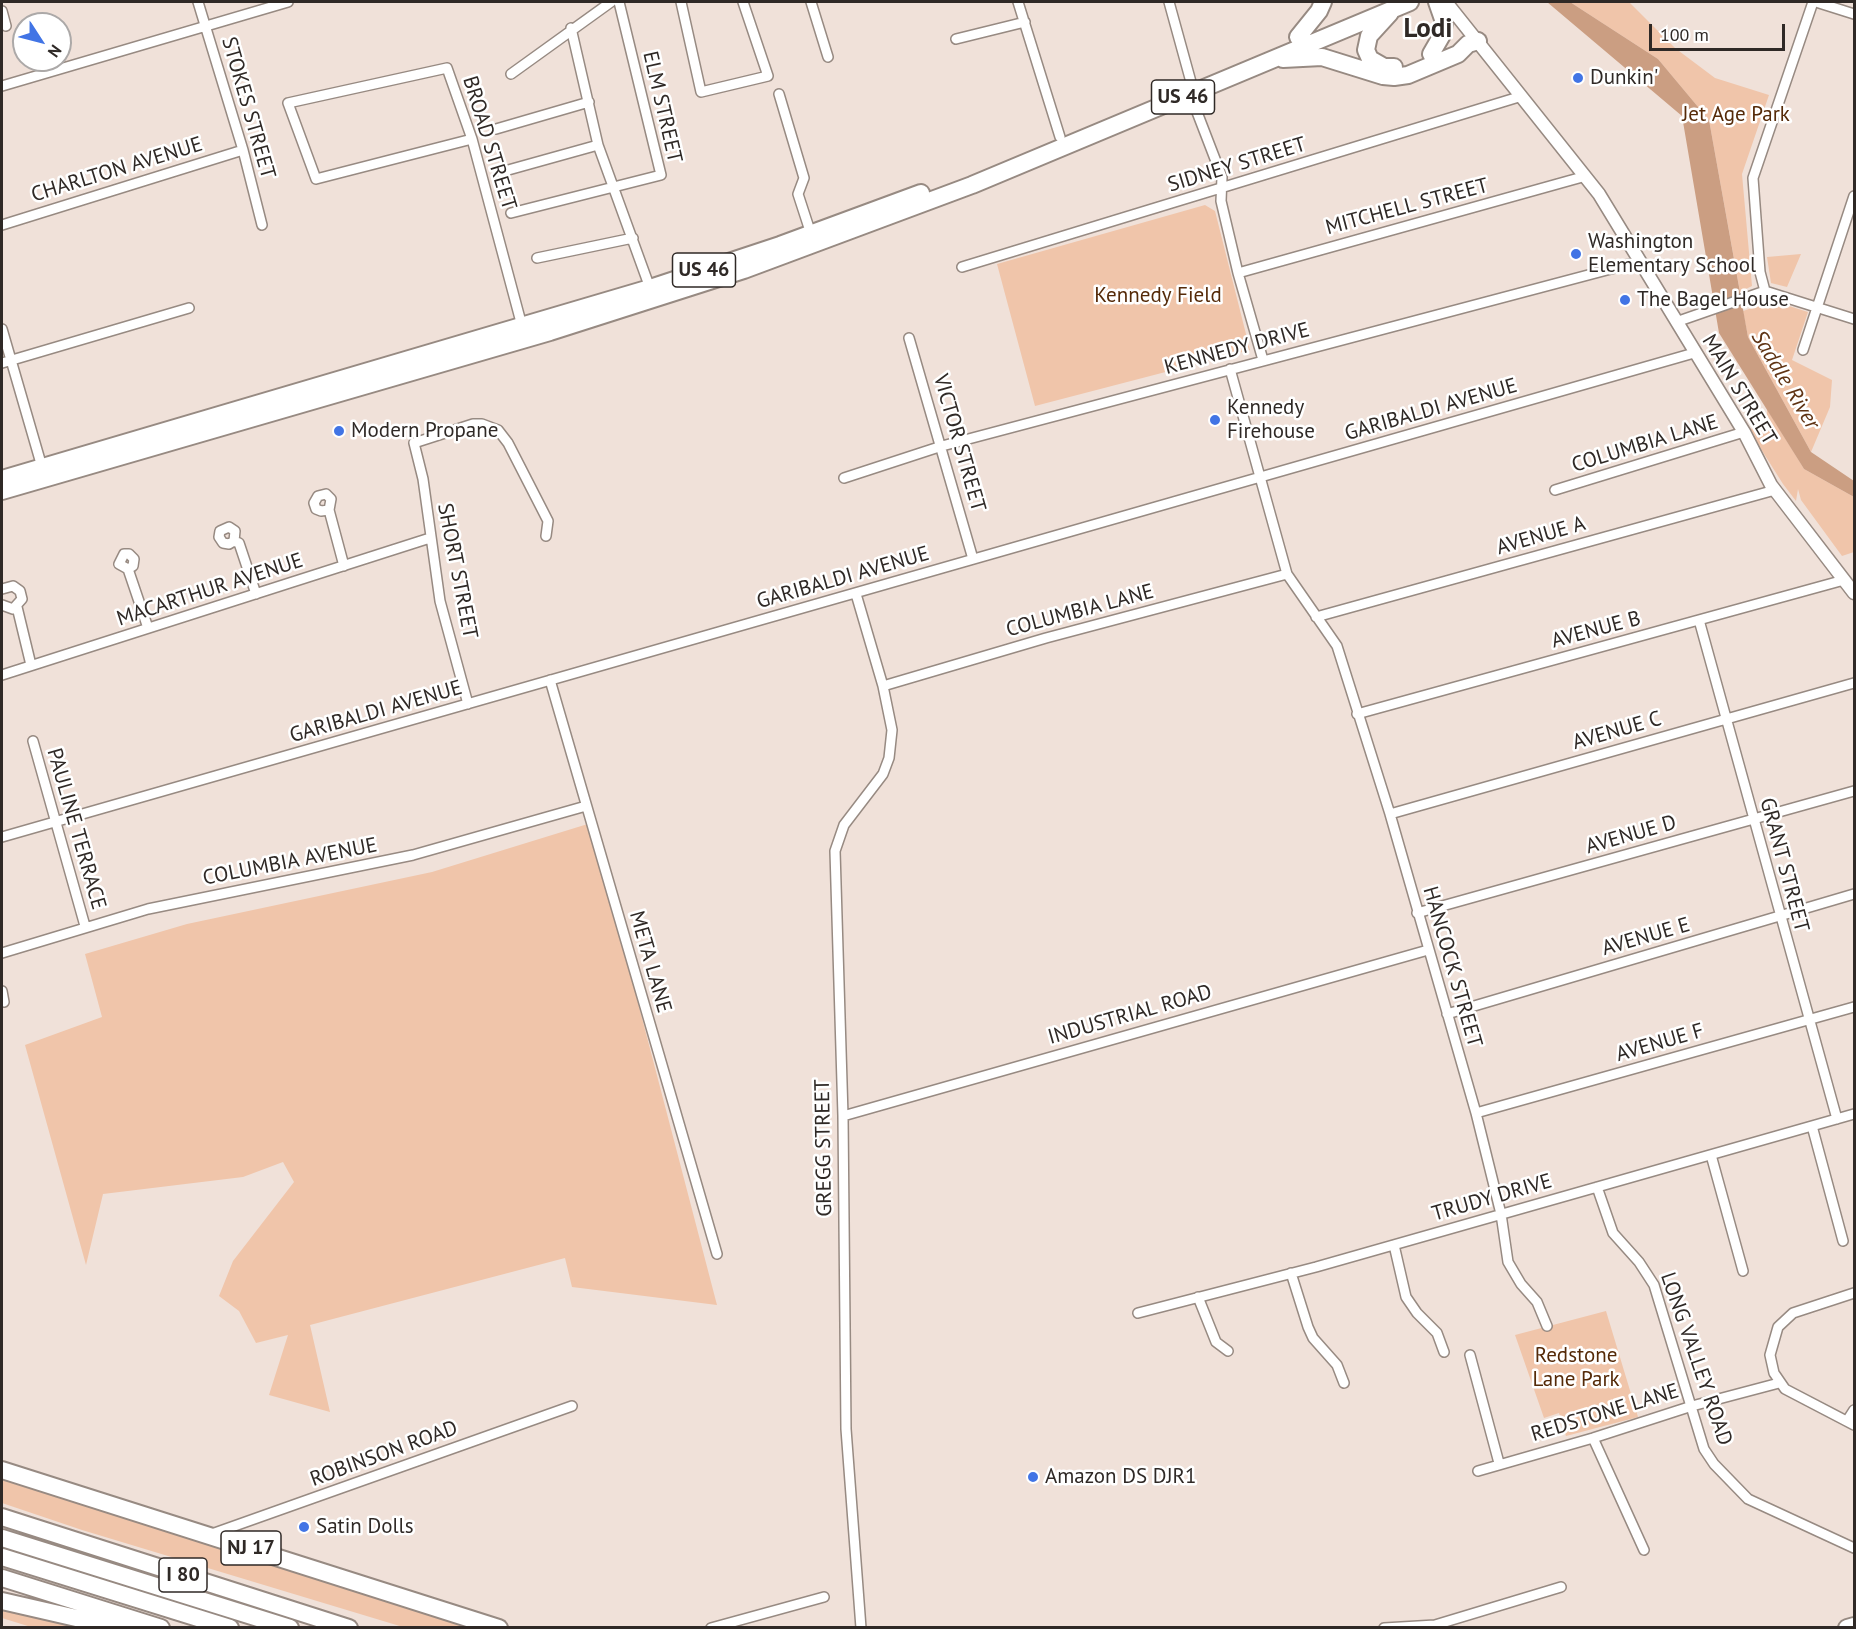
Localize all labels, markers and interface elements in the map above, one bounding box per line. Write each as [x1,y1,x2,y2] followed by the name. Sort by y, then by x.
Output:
[12,12,72,72] north arrow
[1652,12,1788,50] scale bar
[1403,13,1453,45] district label: Lodi
[1660,23,1709,46] text: 100 m
[216,34,280,182] street label: STOKES STREET
[44,41,66,62] text: N
[637,49,687,165] street label: ELM STREET
[1590,65,1658,91] place label: Dunkin'
[1571,71,1585,85] marker: Dunkin'
[457,73,521,213] street label: BROAD STREET
[1152,80,1214,114] road number: US 46
[1682,102,1790,128] park label: Jet Age Park
[28,132,206,208] street label: CHARLTON AVENUE
[1165,132,1309,198] street label: SIDNEY STREET
[1323,173,1491,241] street label: MITCHELL STREET
[1588,229,1756,279] place label: Washington Elementary School
[1569,247,1583,261] marker: Washington Elementary School
[672,253,736,287] road number: US 46
[1094,283,1222,309] park label: Kennedy Field
[1637,287,1789,313] place label: The Bagel House
[1618,293,1632,307] marker: The Bagel House
[1162,318,1312,380] street label: KENNEDY DRIVE
[1745,326,1825,434] water label: Saddle River
[1696,330,1782,450] street label: MAIN STREET
[927,371,991,515] street label: VICTOR STREET
[1342,373,1520,447] street label: GARIBALDI AVENUE
[1227,395,1315,445] place label: Kennedy Firehouse
[1569,410,1721,478] street label: COLUMBIA LANE
[1208,413,1222,427] marker: Kennedy Firehouse
[351,418,498,444] place label: Modern Propane
[332,424,346,438] marker: Modern Propane
[432,501,482,641] street label: SHORT STREET
[1494,511,1588,561] street label: AVENUE A
[754,541,932,615] street label: GARIBALDI AVENUE
[114,548,306,632] street label: MACARTHUR AVENUE
[1003,579,1157,643] street label: COLUMBIA LANE
[1549,606,1643,654] street label: AVENUE B
[287,675,465,749] street label: GARIBALDI AVENUE
[1570,706,1664,756] street label: AVENUE C
[41,745,111,913] street label: PAULINE TERRACE
[1754,795,1814,935] street label: GRANT STREET
[1583,810,1679,860] street label: AVENUE D
[201,833,379,891] street label: COLUMBIA AVENUE
[1417,884,1487,1050] street label: HANCOCK STREET
[623,908,677,1016] street label: META LANE
[1599,912,1693,962] street label: AVENUE E
[1045,980,1215,1050] street label: INDUSTRIAL ROAD
[1613,1018,1707,1068] street label: AVENUE F
[810,1079,838,1217] street label: GREGG STREET
[1429,1169,1555,1227] street label: TRUDY DRIVE
[1655,1269,1737,1449] street label: LONG VALLEY ROAD
[1532,1343,1620,1393] park label: Redstone Lane Park
[1528,1379,1682,1447] street label: REDSTONE LANE
[307,1416,461,1492] street label: ROBINSON ROAD
[1045,1464,1196,1490] place label: Amazon DS DJR1
[1026,1470,1040,1484] marker: Amazon DS DJR1
[316,1514,414,1540] place label: Satin Dolls
[297,1520,311,1534] marker: Satin Dolls
[221,1531,281,1565] road number: NJ 17
[159,1558,207,1592] road number: I 80

